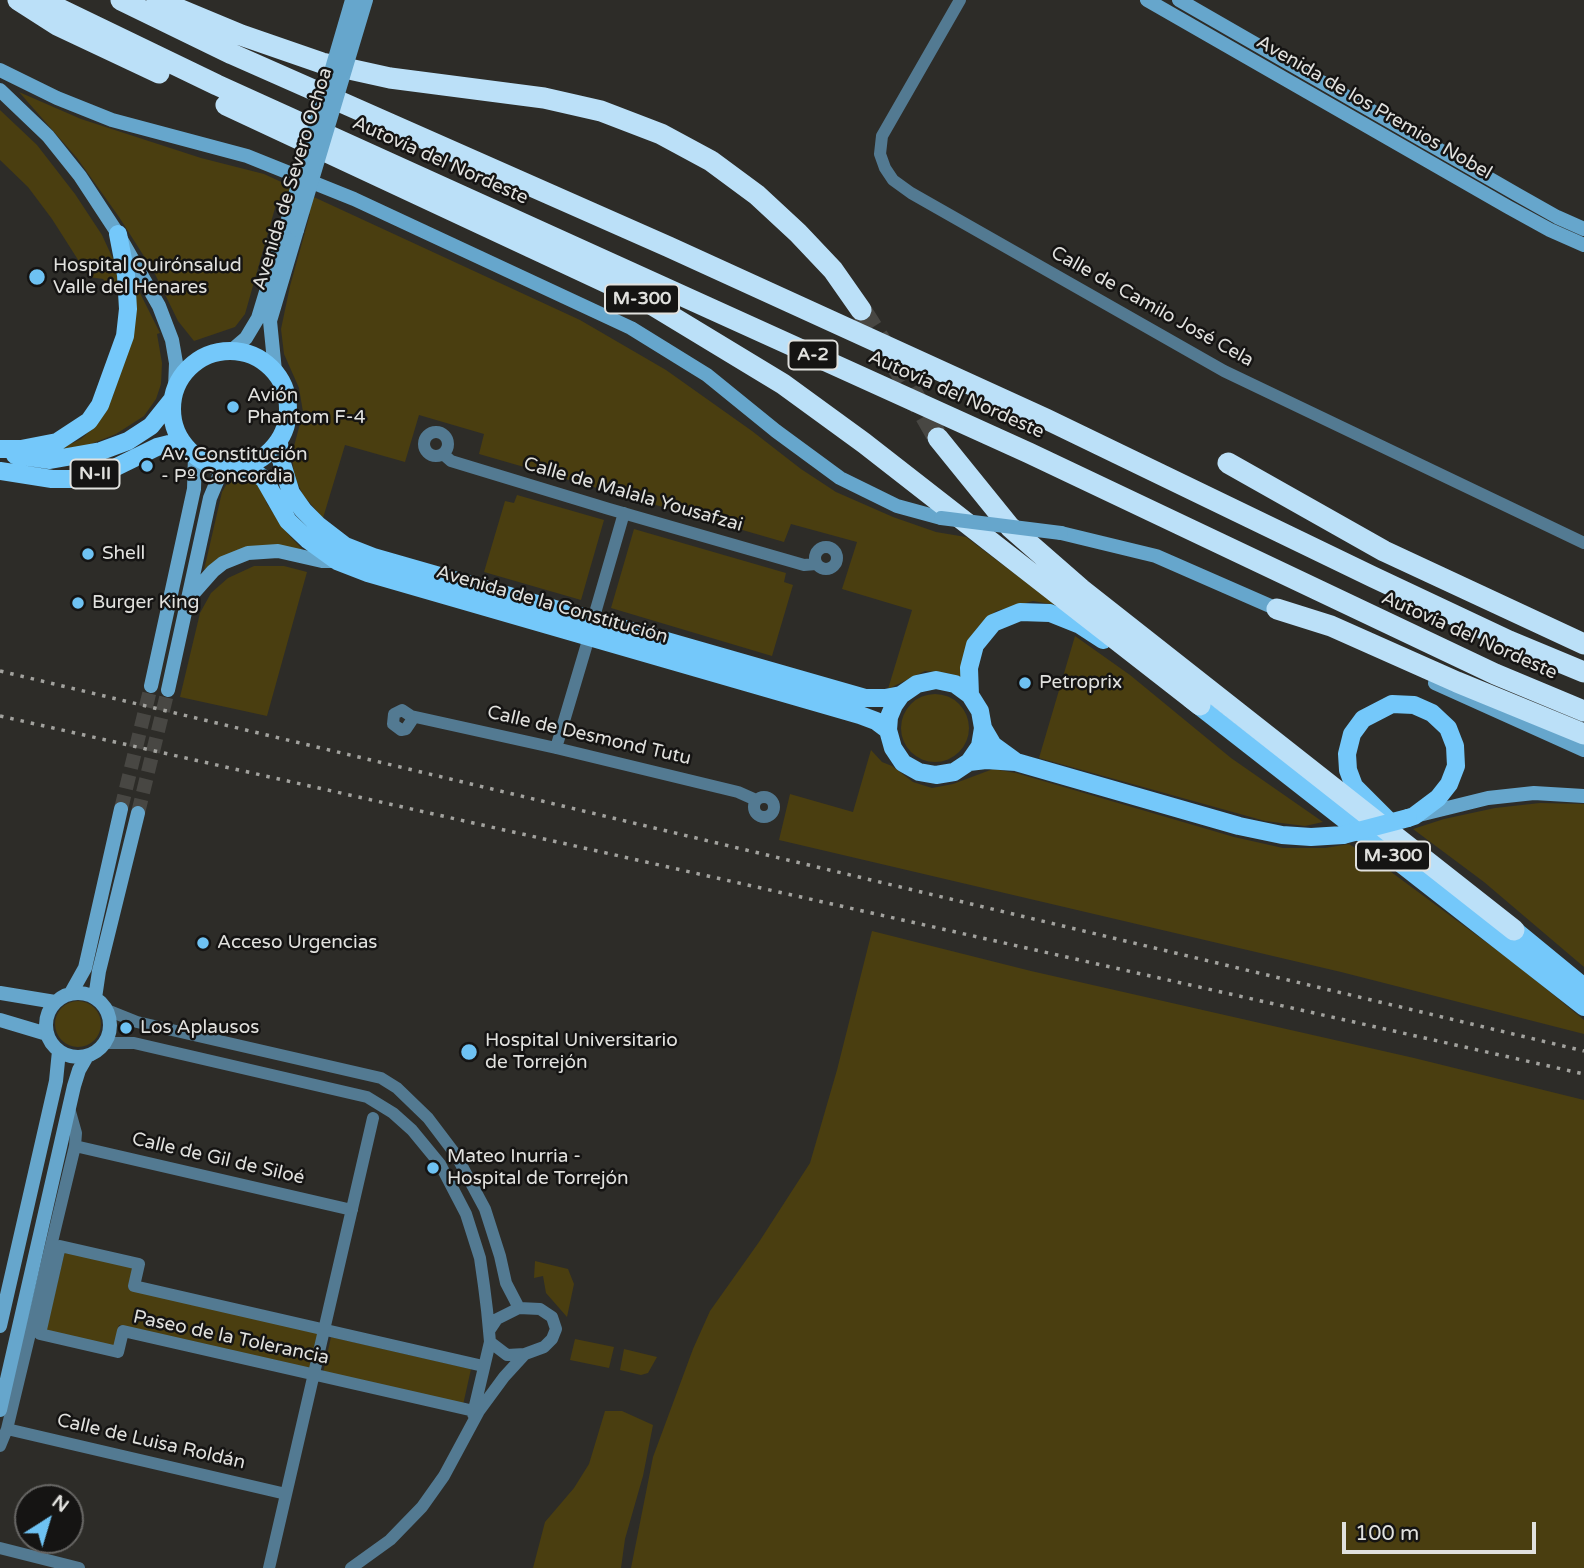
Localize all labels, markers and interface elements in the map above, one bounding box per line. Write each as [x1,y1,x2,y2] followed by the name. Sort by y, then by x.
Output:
[1252,31,1496,185] street label: Avenida de los Premios Nobel
[248,65,338,293] street label: Avenida de Severo Ochoa
[349,112,531,210] street label: Autovía del Nordeste
[1047,242,1257,372] street label: Calle de Camilo José Cela
[53,255,242,299] place label: Hospital Quirónsalud Valle del Henares
[27,267,47,287] marker: Hospital Quirónsalud Valle del Henares
[605,284,679,314] road number: M-300
[788,340,838,370] road number: A-2
[865,346,1047,444] street label: Autovía del Nordeste
[247,385,366,429] place label: Avión Phantom F-4
[225,399,241,415] marker: Avión Phantom F-4
[161,444,308,488] place label: Av. Constitución - Pº Concordia
[521,453,745,537] street label: Calle de Malala Yousafzai
[139,458,155,474] marker: Av. Constitución - Pº Concordia
[70,460,119,488] road number: N-II
[102,543,145,565] place label: Shell
[80,546,96,562] marker: Shell
[434,561,670,649] street label: Avenida de la Constitución
[1378,587,1560,685] street label: Autovía del Nordeste
[92,592,200,614] place label: Burger King
[70,595,86,611] marker: Burger King
[1039,672,1122,694] place label: Petroprix
[1017,675,1033,691] marker: Petroprix
[485,701,693,771] street label: Calle de Desmond Tutu
[1356,842,1430,870] road number: M-300
[217,932,377,954] place label: Acceso Urgencias
[195,935,211,951] marker: Acceso Urgencias
[140,1017,259,1039] place label: Los Aplausos
[118,1020,134,1036] marker: Los Aplausos
[485,1030,678,1074] place label: Hospital Universitario de Torrejón
[459,1042,479,1062] marker: Hospital Universitario de Torrejón
[129,1128,307,1190] street label: Calle de Gil de Siloé
[447,1146,629,1190] place label: Mateo Inurria - Hospital de Torrejón
[425,1160,441,1176] marker: Mateo Inurria - Hospital de Torrejón
[131,1306,331,1370] street label: Paseo de la Tolerancia
[55,1409,247,1475] street label: Calle de Luisa Roldán
[14,1484,84,1554] north arrow
[48,1490,73,1517] text: N
[1346,1508,1540,1552] scale bar
[1355,1521,1419,1546] text: 100 m

